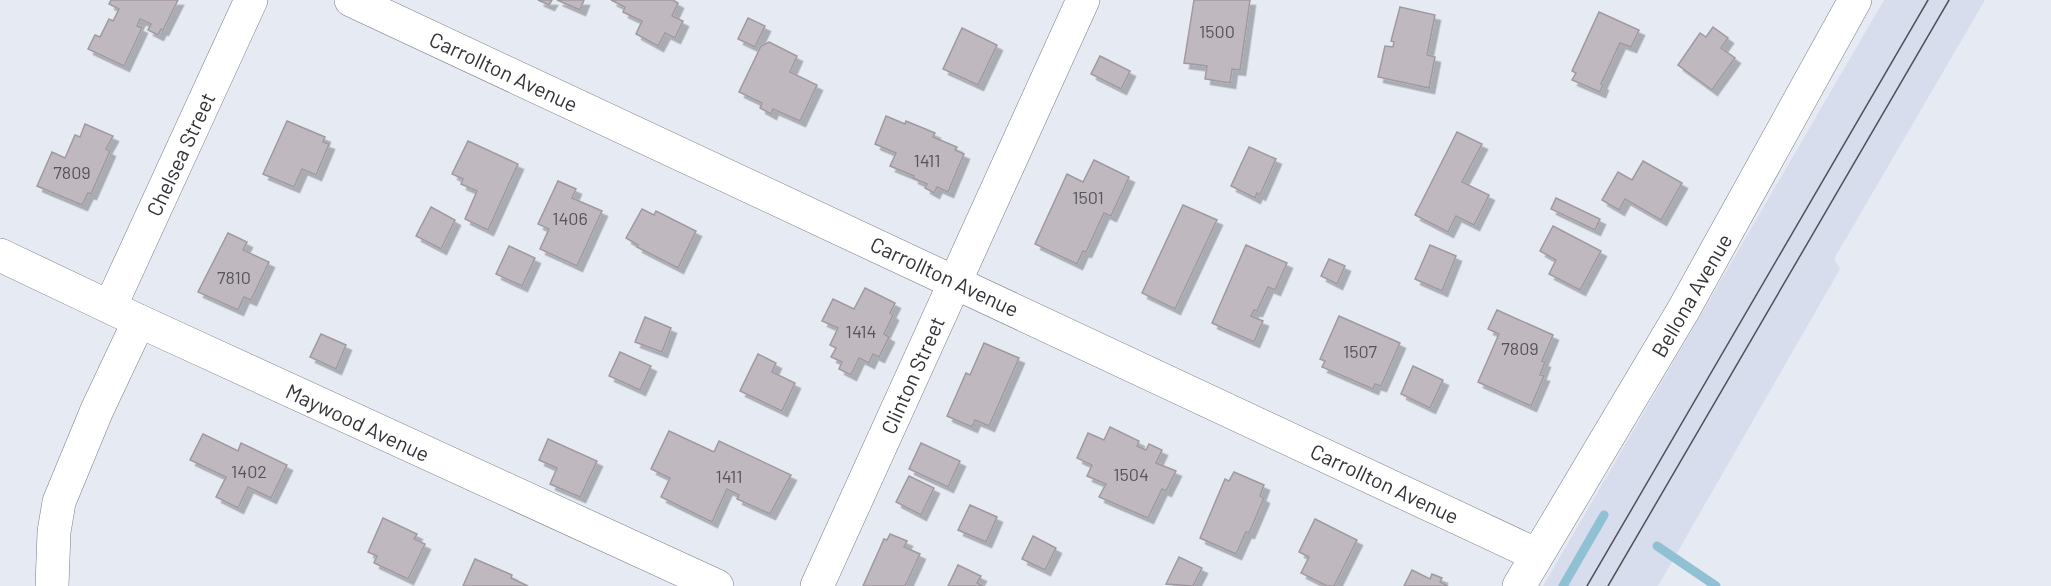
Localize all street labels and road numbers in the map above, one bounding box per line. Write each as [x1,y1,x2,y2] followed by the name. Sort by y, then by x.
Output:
[426,26,582,116] street label: Carrollton Avenue
[140,88,220,220] street label: Chelsea Street
[1646,229,1736,361] street label: Bellona Avenue
[867,231,1023,321] street label: Carrollton Avenue
[875,312,949,438] street label: Clinton Street
[282,378,434,466] street label: Maywood Avenue
[1307,438,1463,528] street label: Carrollton Avenue

